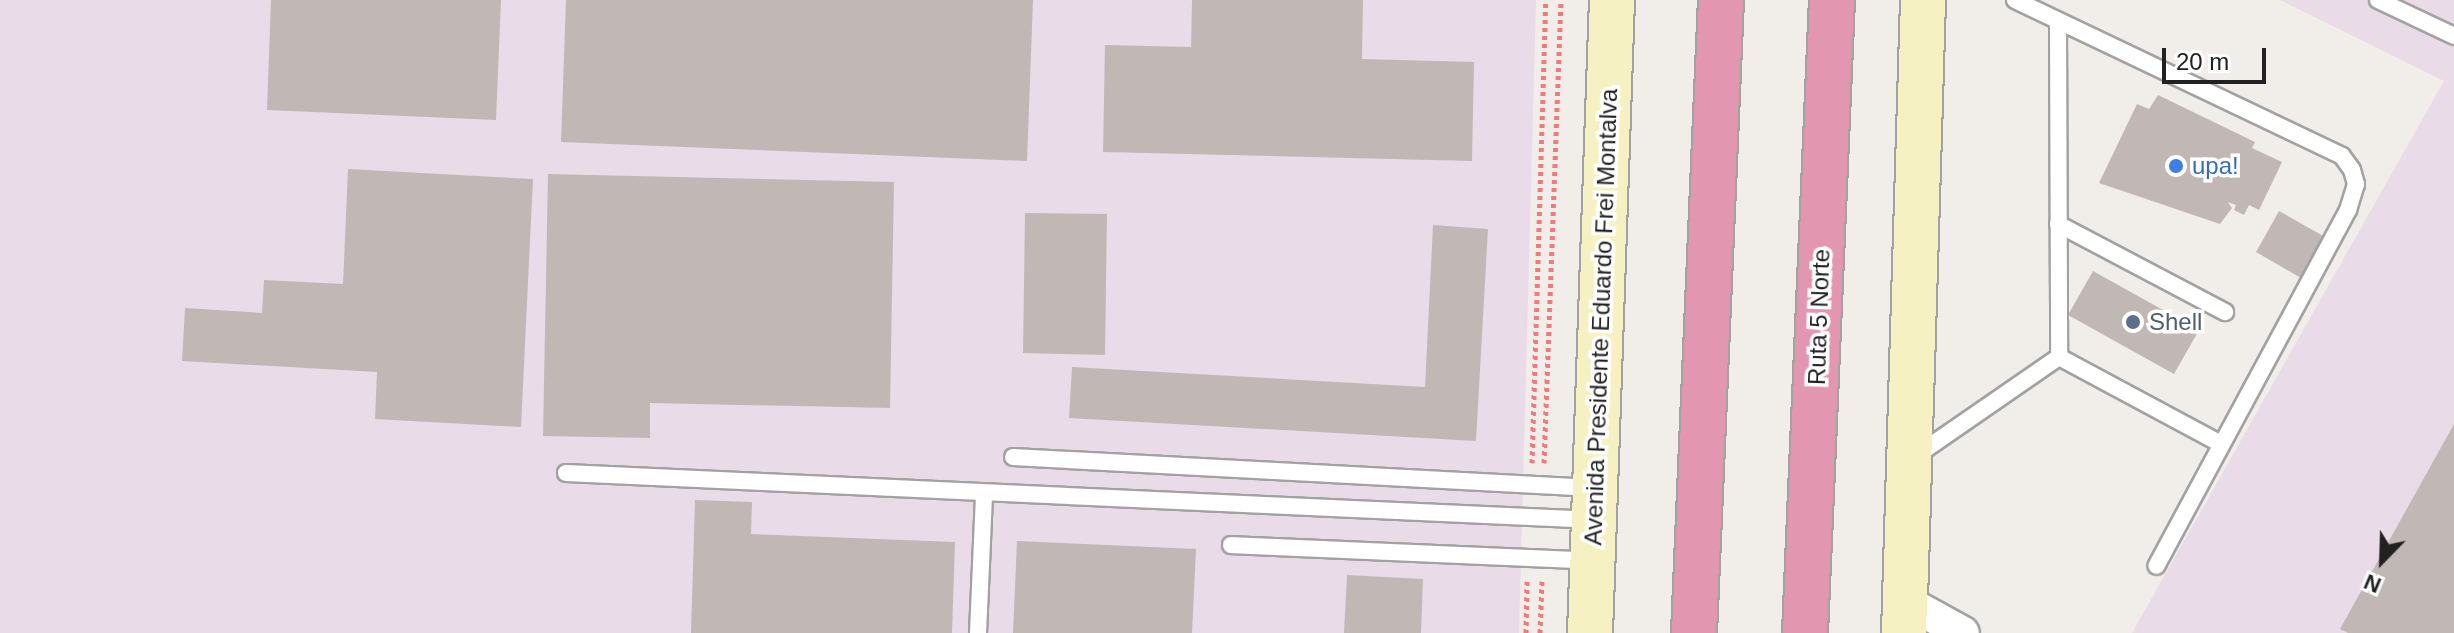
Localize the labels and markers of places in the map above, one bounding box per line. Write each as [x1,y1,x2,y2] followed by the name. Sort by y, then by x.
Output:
[2192,152,2239,180] place label: upa!
[2167,157,2185,175] marker: upa!
[2149,308,2202,336] place label: Shell
[2124,313,2142,331] marker: Shell

